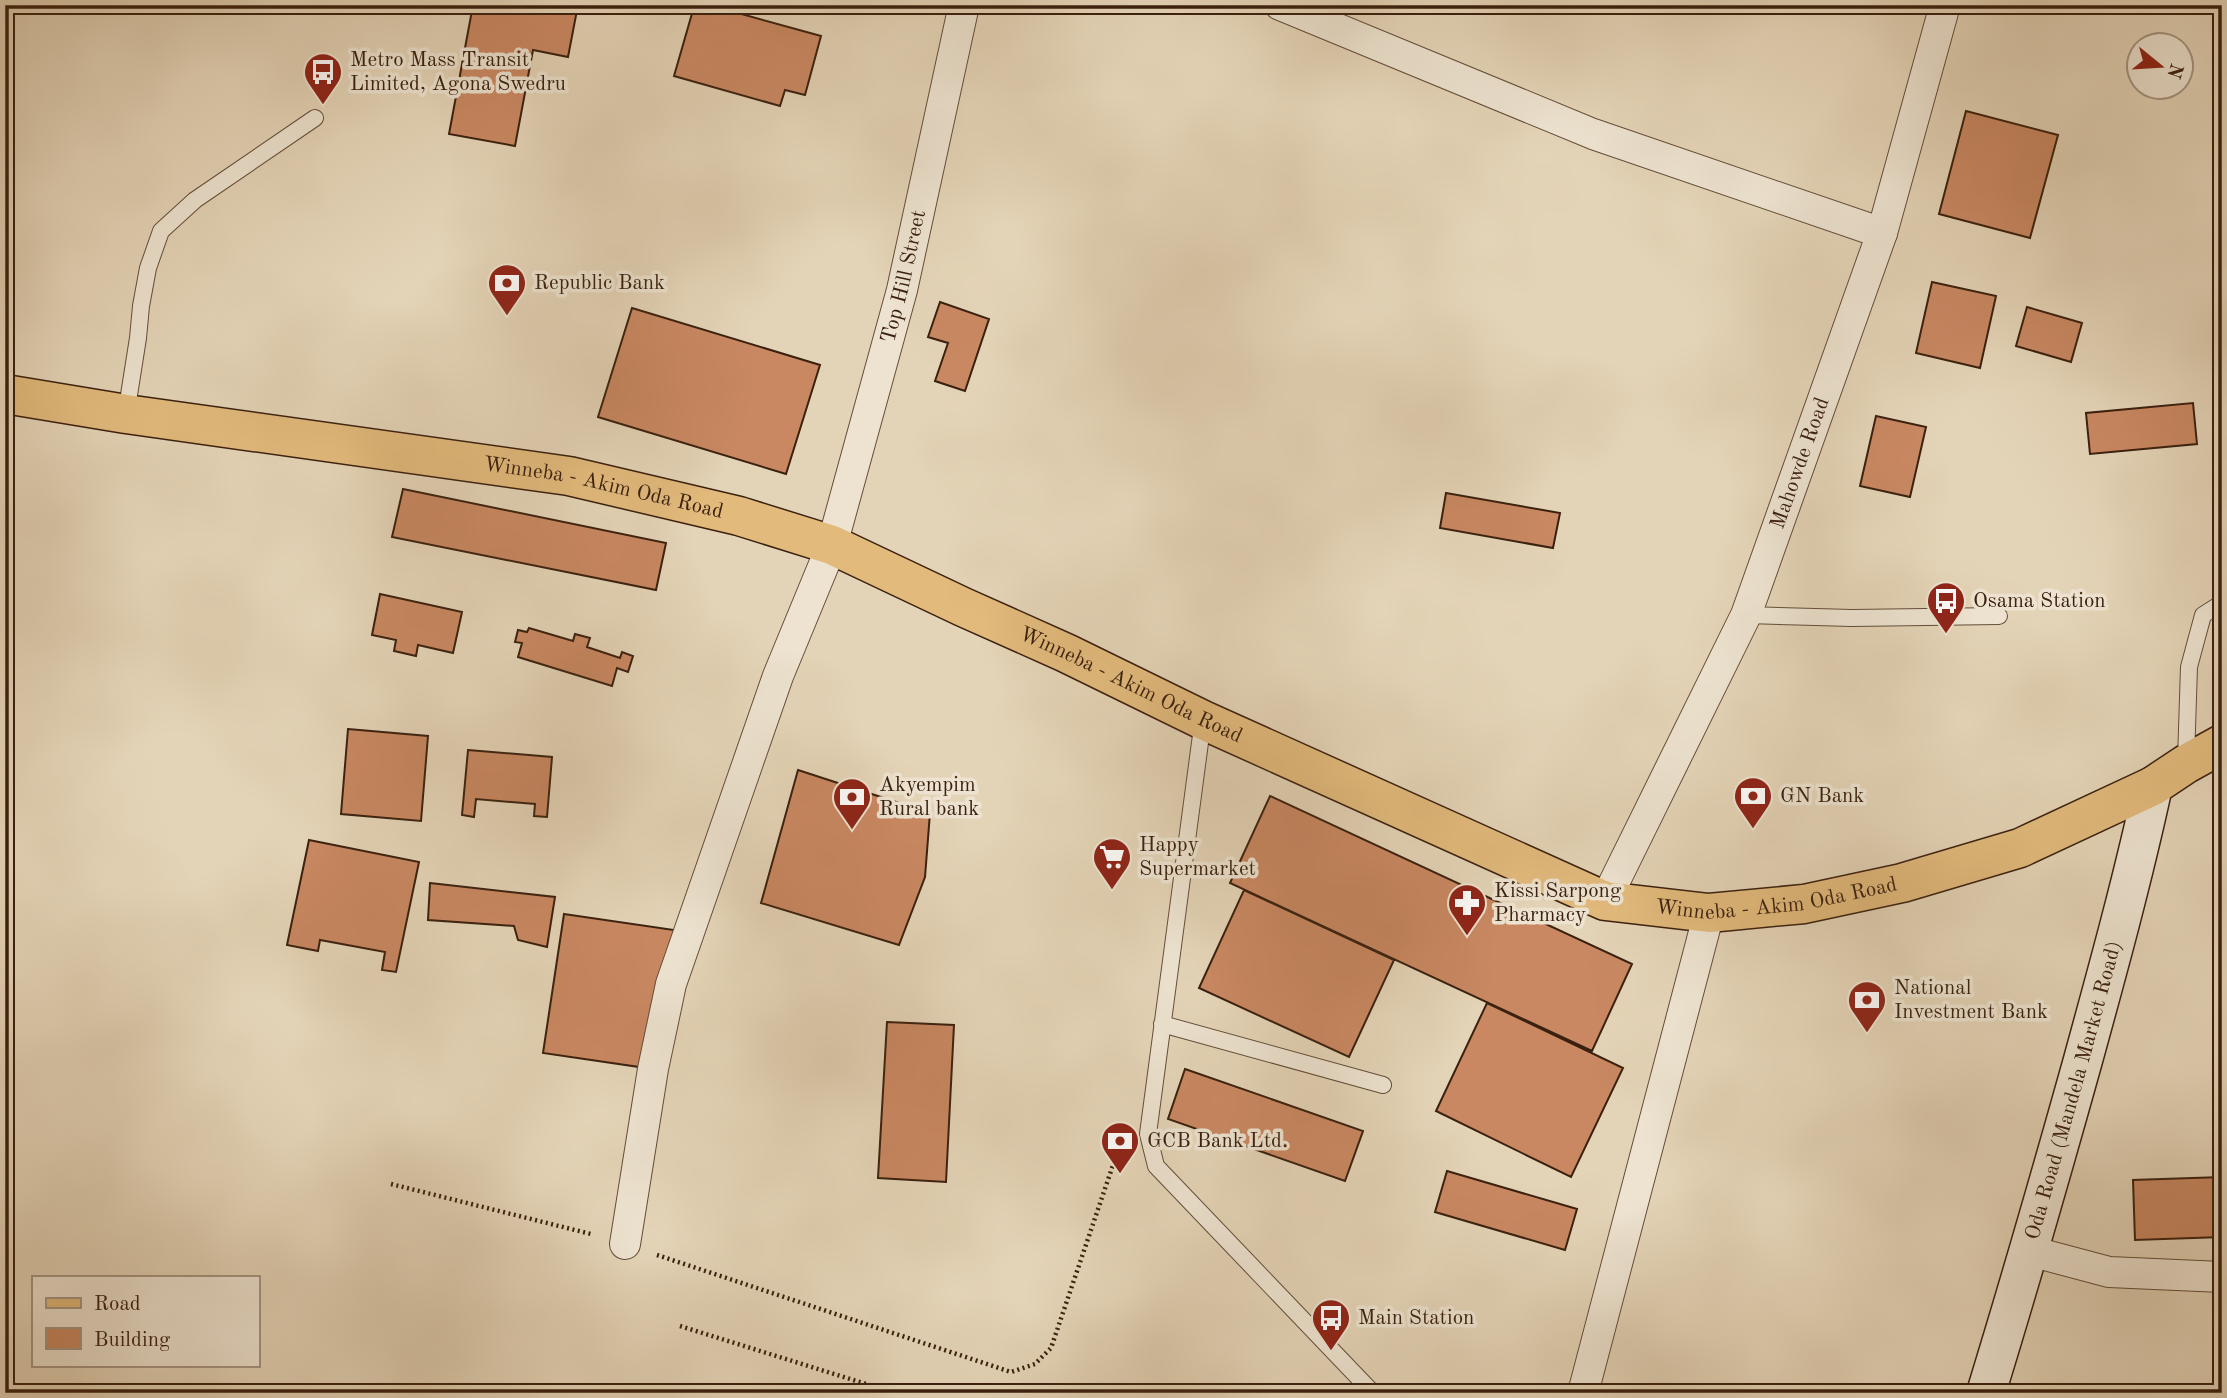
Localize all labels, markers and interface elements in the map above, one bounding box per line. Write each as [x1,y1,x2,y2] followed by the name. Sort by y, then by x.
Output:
[2126,32,2196,102] north arrow
[350,50,566,95] place label: Metro Mass Transit Limited, Agona Swedru
[302,51,344,106] bus stop icon: Metro Mass Transit Limited, Agona Swedru
[2162,61,2185,81] text: N
[878,208,930,345] street label: Top Hill Street
[486,262,528,317] bank icon: Republic Bank
[534,273,665,294] place label: Republic Bank
[1767,395,1833,532] street label: Mahowde Road
[482,454,725,522] street label: Winneba - Akim Oda Road
[1925,580,1967,635] bus stop icon: Osama Station
[1973,591,2106,612] place label: Osama Station
[1016,623,1245,747] street label: Winneba - Akim Oda Road
[879,775,979,820] place label: Akyempim Rural bank
[1732,775,1774,830] bank icon: GN Bank
[831,776,873,831] bank icon: Akyempim Rural bank
[1780,786,1864,807] place label: GN Bank
[1139,835,1256,880] place label: Happy Supermarket
[1091,836,1133,891] supermarket icon: Happy Supermarket
[1654,874,1899,924] street label: Winneba - Akim Oda Road
[1494,881,1622,926] place label: Kissi Sarpong Pharmacy
[1446,882,1488,937] pharmacy icon: Kissi Sarpong Pharmacy
[2022,939,2125,1242] street label: Oda Road (Mandela Market Road)
[1894,978,2048,1023] place label: National Investment Bank
[1846,979,1888,1034] bank icon: National Investment Bank
[1099,1120,1141,1175] bank icon: GCB Bank Ltd.
[1147,1131,1288,1152] place label: GCB Bank Ltd.
[32,1276,259,1366] legend
[94,1294,141,1315] text: Road
[1310,1297,1352,1352] bus stop icon: Main Station
[1358,1308,1474,1329] place label: Main Station
[94,1330,171,1351] text: Building

